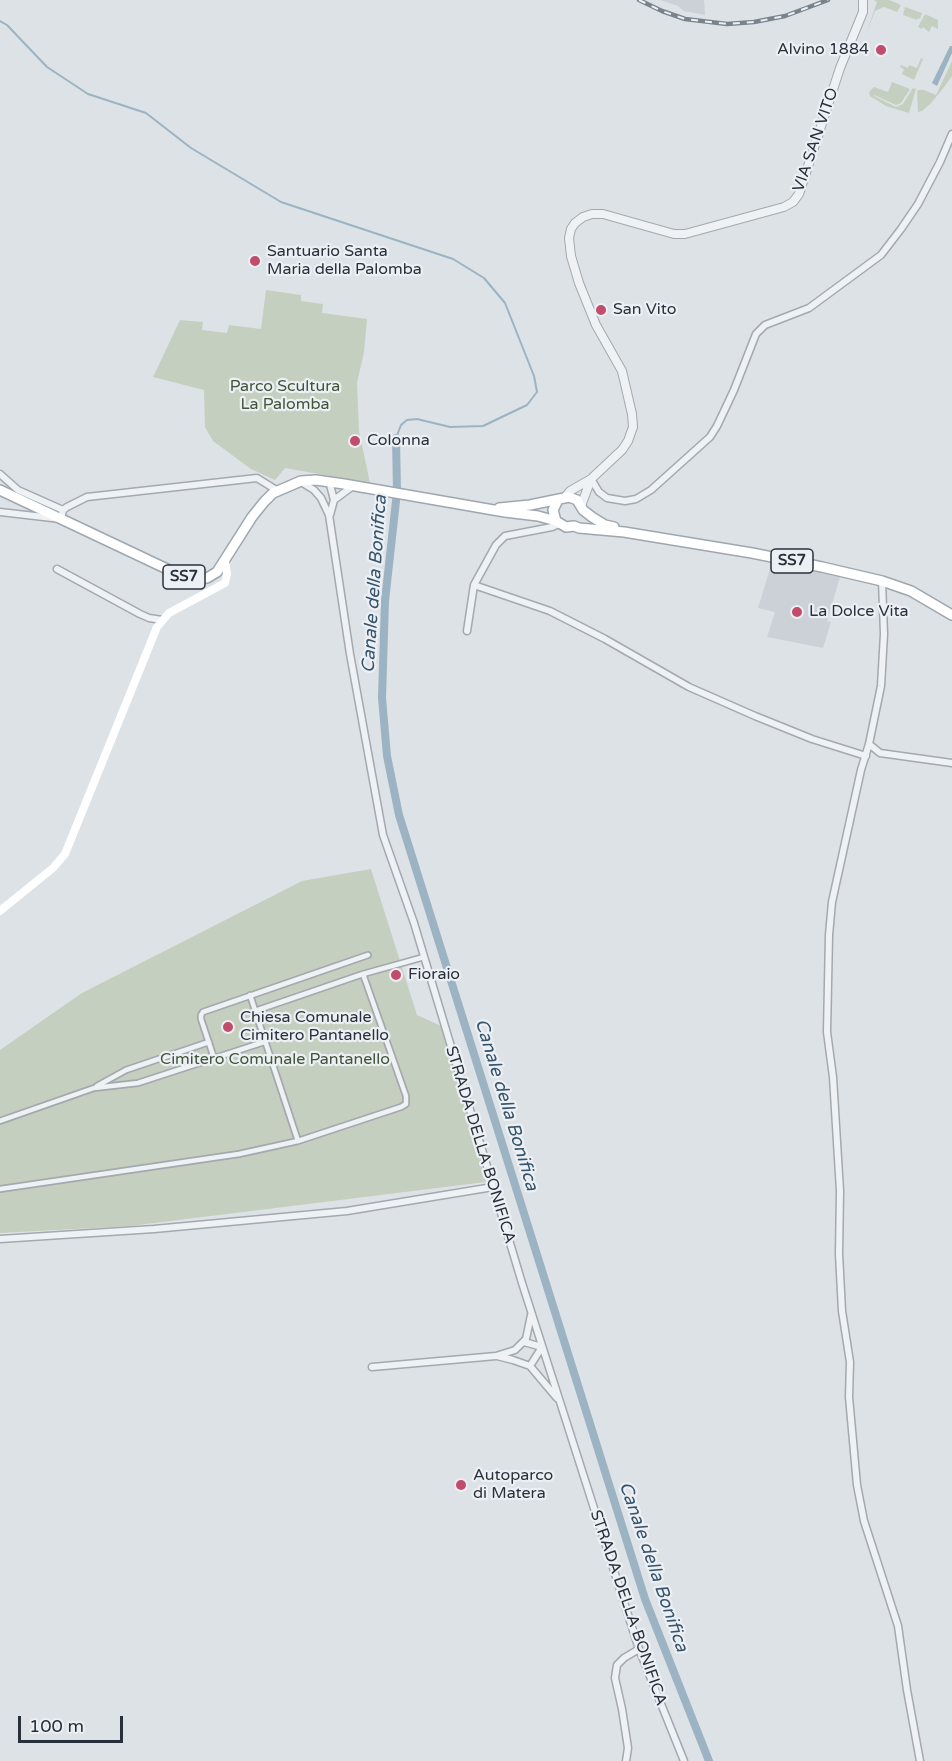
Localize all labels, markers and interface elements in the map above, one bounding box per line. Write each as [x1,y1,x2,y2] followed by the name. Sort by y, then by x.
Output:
[777,40,869,60] place label: Alvino 1884
[874,43,888,57] marker: Alvino 1884
[789,86,843,194] street label: VIA SAN VITO
[267,242,422,280] place label: Santuario Santa Maria della Palomba
[248,254,262,268] marker: Santuario Santa Maria della Palomba
[613,300,676,320] place label: San Vito
[594,303,608,317] marker: San Vito
[230,377,340,415] park label: Parco Scultura La Palomba
[367,431,430,451] place label: Colonna
[348,434,362,448] marker: Colonna
[358,494,392,674] water label: Canale della Bonifica
[771,549,813,573] road number: SS7
[163,565,205,589] road number: SS7
[809,602,909,622] place label: La Dolce Vita
[790,605,804,619] marker: La Dolce Vita
[408,965,460,985] place label: Fioraio
[389,968,403,982] marker: Fioraio
[240,1008,389,1046] place label: Chiesa Comunale Cimitero Pantanello
[470,1017,542,1193] water label: Canale della Bonifica
[221,1020,235,1034] marker: Chiesa Comunale Cimitero Pantanello
[441,1044,519,1246] street label: STRADA DELLA BONIFICA
[160,1050,390,1070] park label: Cimitero Comunale Pantanello
[473,1466,553,1504] place label: Autoparco di Matera
[454,1478,468,1492] marker: Autoparco di Matera
[614,1479,692,1655] water label: Canale della Bonifica
[585,1508,671,1708] street label: STRADA DELLA BONIFICA
[21,1704,126,1742] scale bar
[29,1715,84,1737] text: 100 m

